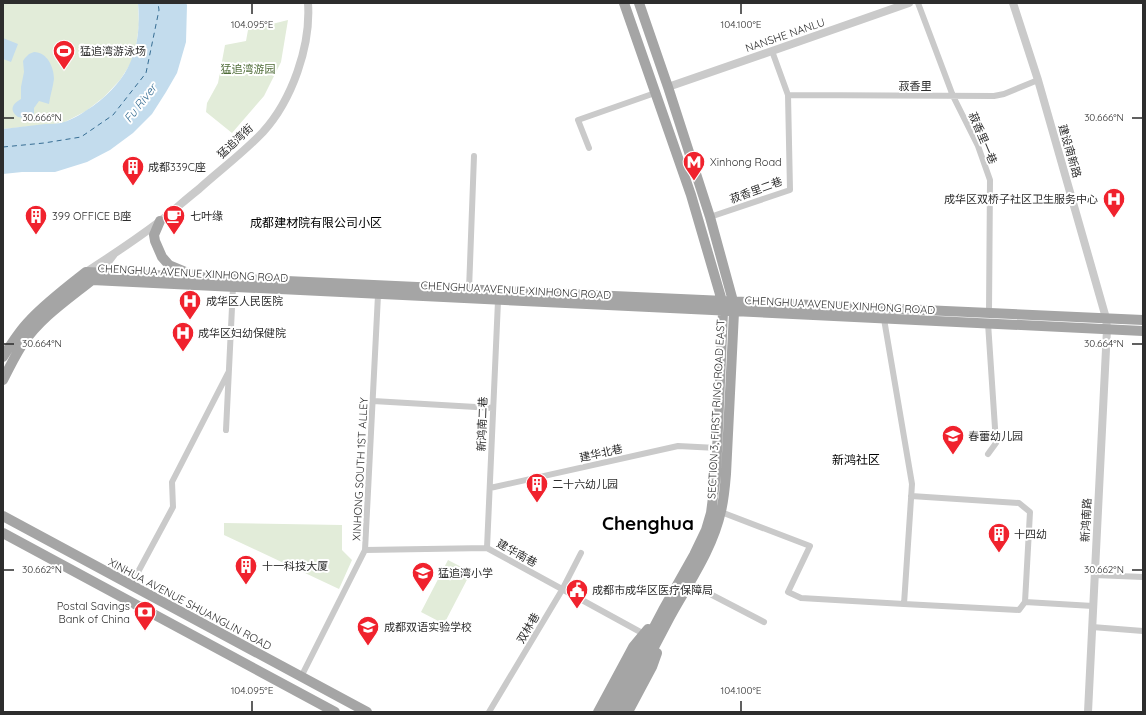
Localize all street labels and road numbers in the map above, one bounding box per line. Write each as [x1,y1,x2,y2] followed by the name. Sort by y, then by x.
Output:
[743,15,827,55] street label: NANSHE NANLU
[899,79,932,93] street label: 菽香里
[966,110,1000,166] street label: 菽香里一巷
[214,121,256,161] street label: 猛追湾街
[1056,123,1084,179] street label: 建设南新路
[728,174,784,206] street label: 菽香里二巷
[97,261,289,285] street label: CHENGHUA AVENUE XINHONG ROAD
[420,278,612,302] street label: CHENGHUA AVENUE XINHONG ROAD
[744,293,936,317] street label: CHENGHUA AVENUE XINHONG ROAD
[704,318,728,499] street label: SECTION 3, FIRST RING ROAD EAST
[474,396,490,452] street label: 新鸿南二巷
[349,397,371,541] street label: XINHONG SOUTH 1ST ALLEY
[578,441,624,465] street label: 建华北巷
[1078,498,1094,542] street label: 新鸿南路
[494,536,540,570] street label: 建华南巷
[106,555,274,653] street label: XINHUA AVENUE SHUANGLIN ROAD
[514,610,542,646] street label: 双林巷

